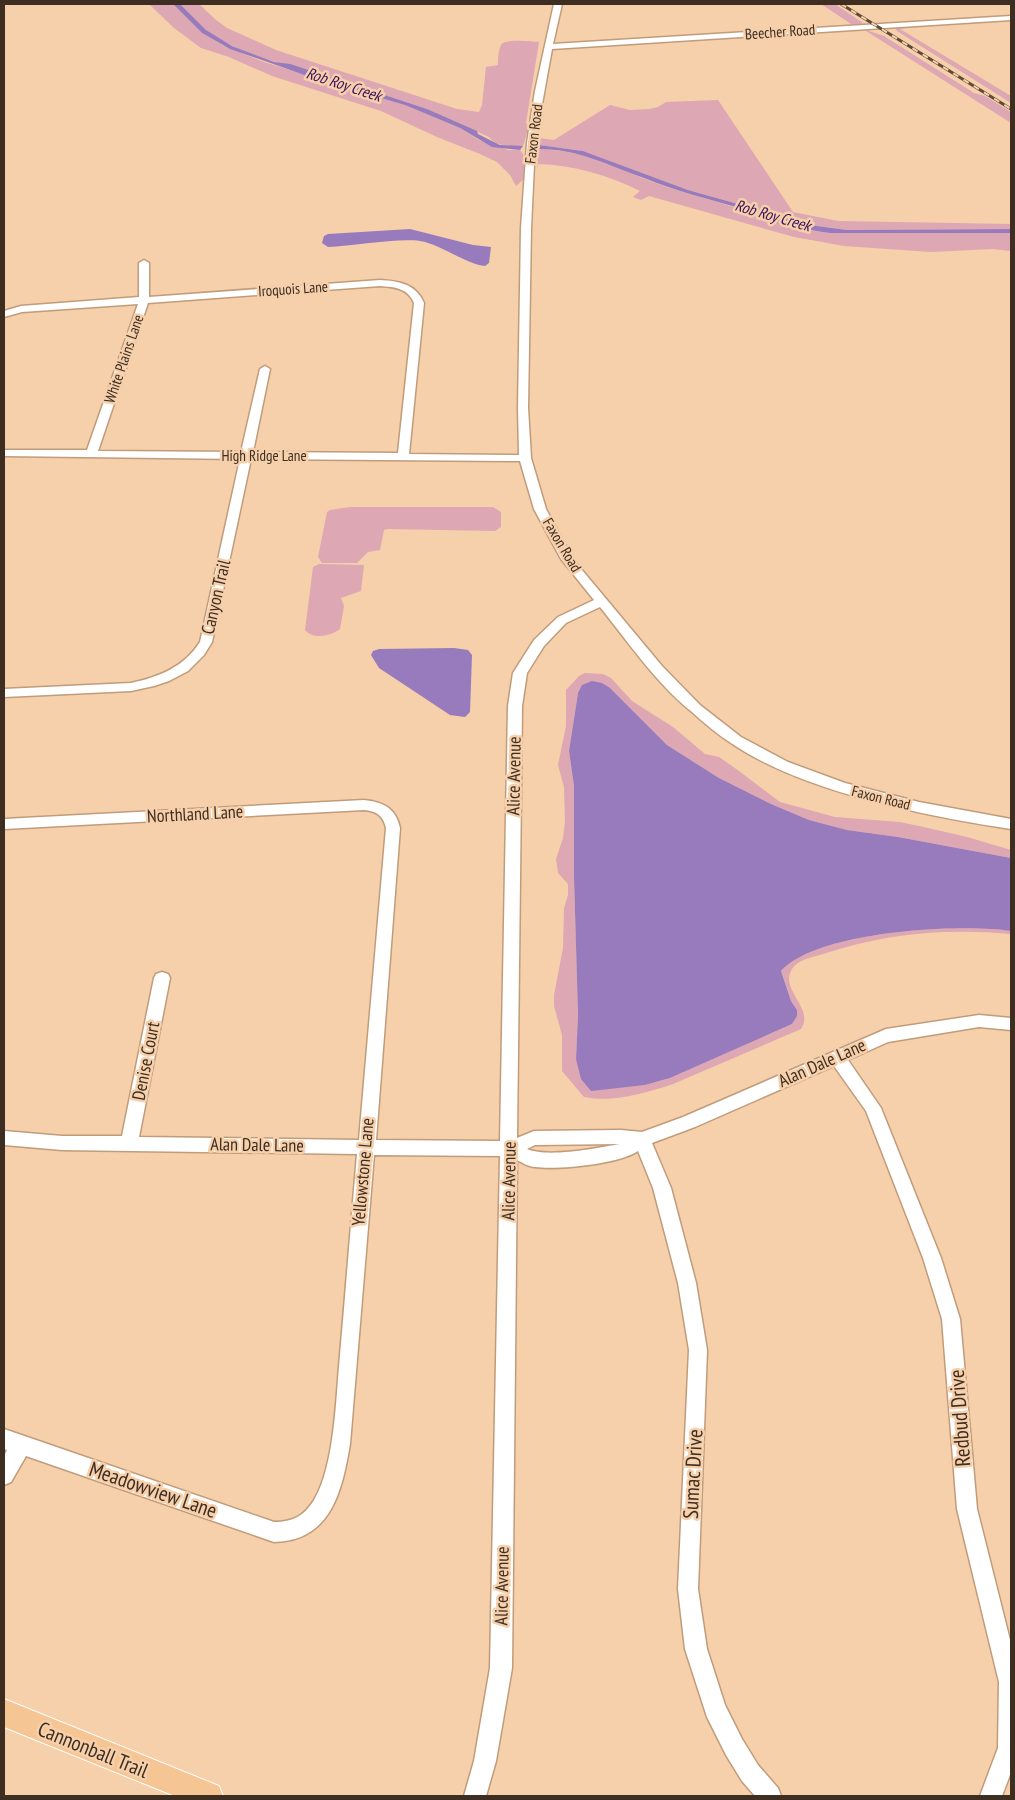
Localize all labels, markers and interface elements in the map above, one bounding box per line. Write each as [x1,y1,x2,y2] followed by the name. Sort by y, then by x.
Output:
[744,20,816,43] street label: Beecher Road
[304,62,386,106] water label: Rob Roy Creek
[520,103,547,165] street label: Faxon Road
[733,195,815,236] water label: Rob Roy Creek
[257,277,328,300] street label: Iroquois Lane
[99,312,148,406] street label: White Plains Lane
[221,446,307,465] street label: High Ridge Lane
[539,514,586,575] street label: Faxon Road
[196,557,235,636] street label: Canyon Trail
[501,736,526,816] street label: Alice Avenue
[850,781,912,814] street label: Faxon Road
[146,799,244,828] street label: Northland Lane
[127,1020,164,1102] street label: Denise Court
[774,1033,869,1092] street label: Alan Dale Lane
[346,1117,379,1227] street label: Yellowstone Lane
[210,1132,304,1157] street label: Alan Dale Lane
[496,1141,521,1221] street label: Alice Avenue
[943,1369,976,1467] street label: Redbud Drive
[677,1428,708,1520] street label: Sumac Drive
[86,1455,221,1524] street label: Meadowview Lane
[489,1546,514,1626] street label: Alice Avenue
[34,1715,153,1784] street label: Cannonball Trail

